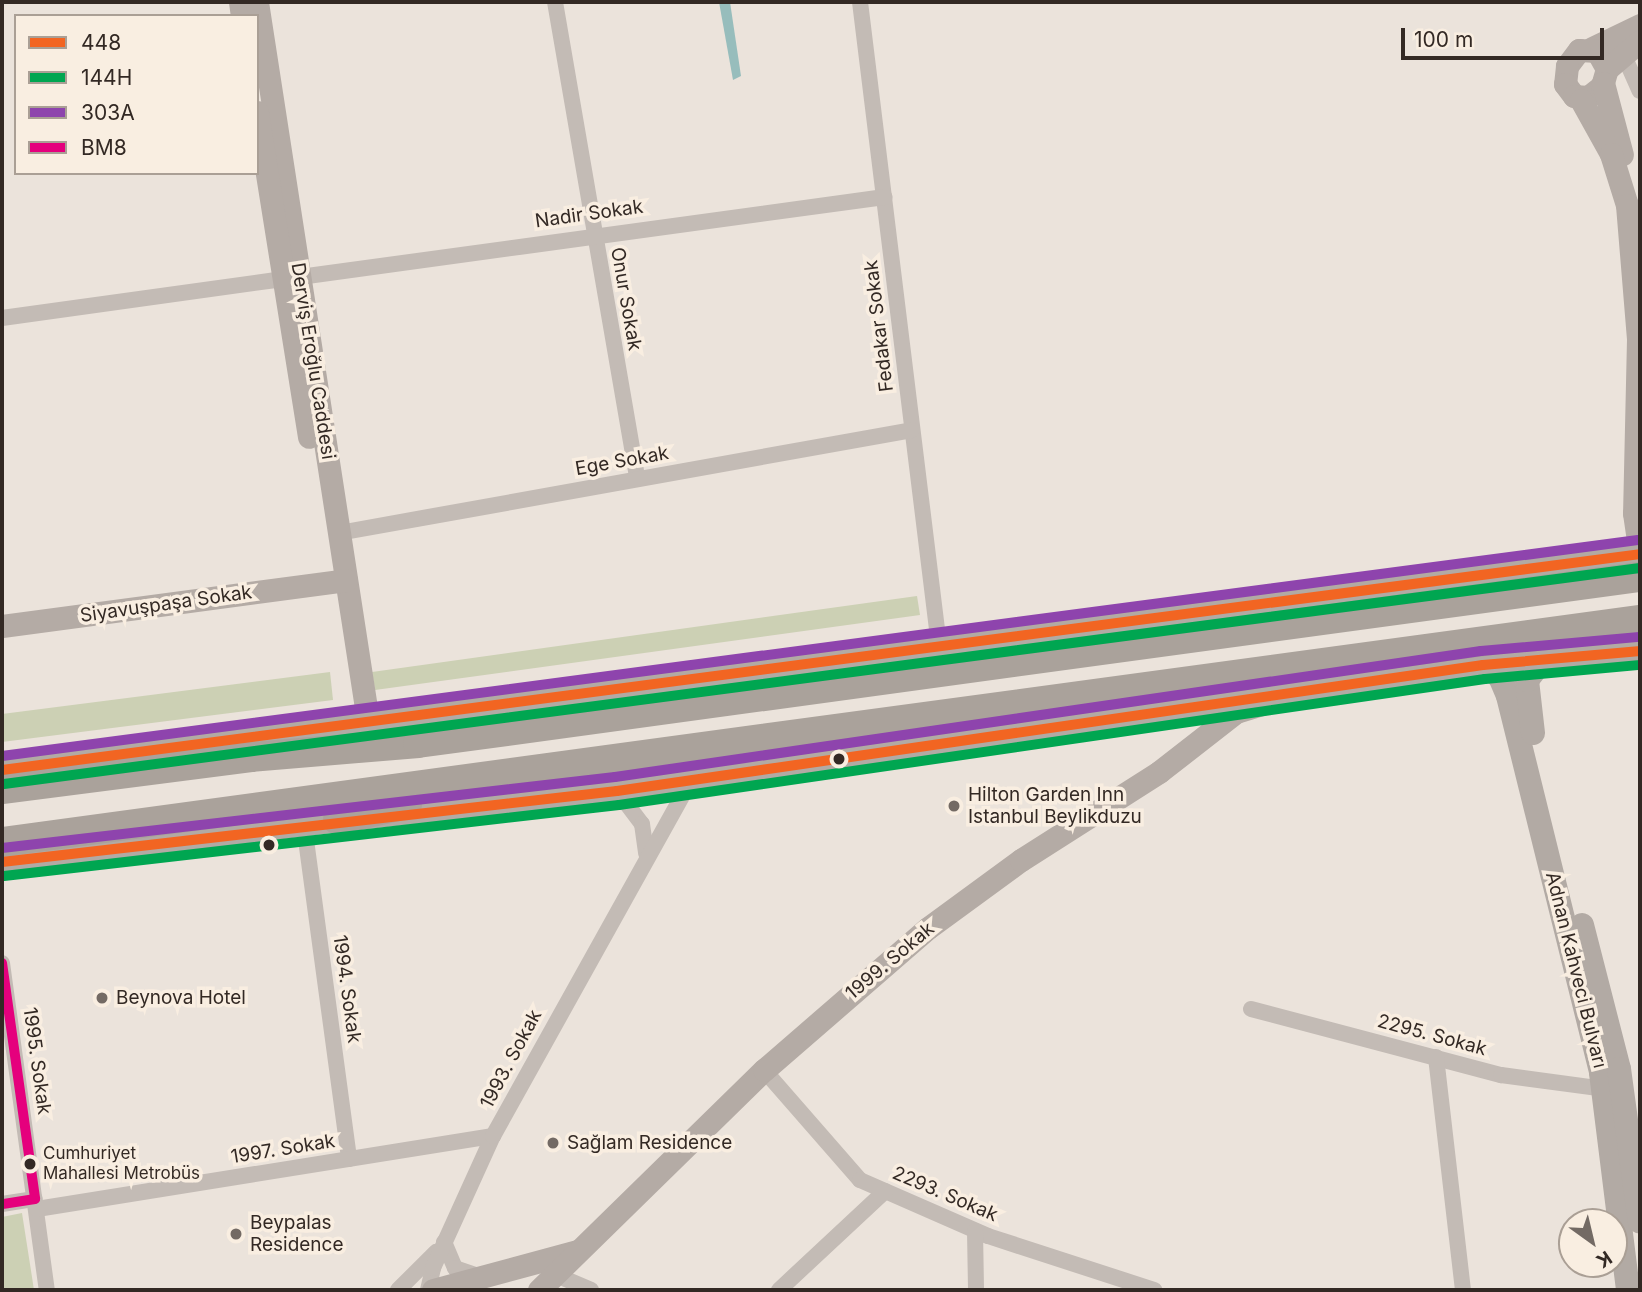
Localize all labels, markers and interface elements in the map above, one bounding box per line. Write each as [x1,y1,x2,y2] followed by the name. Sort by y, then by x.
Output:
[14,14,259,175] legend
[1404,14,1607,58] scale bar
[1414,27,1473,52] text: 100 m
[81,30,121,55] text: 448
[81,65,132,90] text: 144H
[81,100,135,125] text: 303A
[81,135,127,160] text: BM8
[534,195,644,233] street label: Nadir Sokak
[606,246,646,352] street label: Onur Sokak
[860,259,898,393] street label: Fedakar Sokak
[286,261,340,461] street label: Derviş Eroğlu Caddesi
[573,442,671,480] street label: Ege Sokak
[79,581,253,627] street label: Siyavuşpaşa Sokak
[832,752,846,766] unlabelled marker
[968,784,1142,828] place label: Hilton Garden Inn Istanbul Beylikduzu
[946,798,962,814] marker: Hilton Garden Inn Istanbul Beylikduzu
[262,838,276,852] unlabelled marker
[1541,870,1611,1070] street label: Adnan Kahveci Bulvarı
[841,917,939,1005] street label: 1999. Sokak
[328,934,366,1044] street label: 1994. Sokak
[116,987,246,1009] place label: Beynova Hotel
[94,990,110,1006] marker: Beynova Hotel
[18,1006,56,1116] street label: 1995. Sokak
[475,1006,547,1112] street label: 1993. Sokak
[1375,1010,1489,1060] street label: 2295. Sokak
[229,1130,337,1168] street label: 1997. Sokak
[567,1132,732,1154] place label: Sağlam Residence
[545,1135,561,1151] marker: Sağlam Residence
[43,1144,200,1184] place label: Cumhuriyet Mahallesi Metrobüs
[23,1157,37,1171] marker: Cumhuriyet Mahallesi Metrobüs
[889,1162,1001,1226] street label: 2293. Sokak
[1558,1208,1628,1278] north arrow
[250,1212,344,1256] place label: Beypalas Residence
[228,1226,244,1242] marker: Beypalas Residence
[1592,1246,1616,1273] text: K

